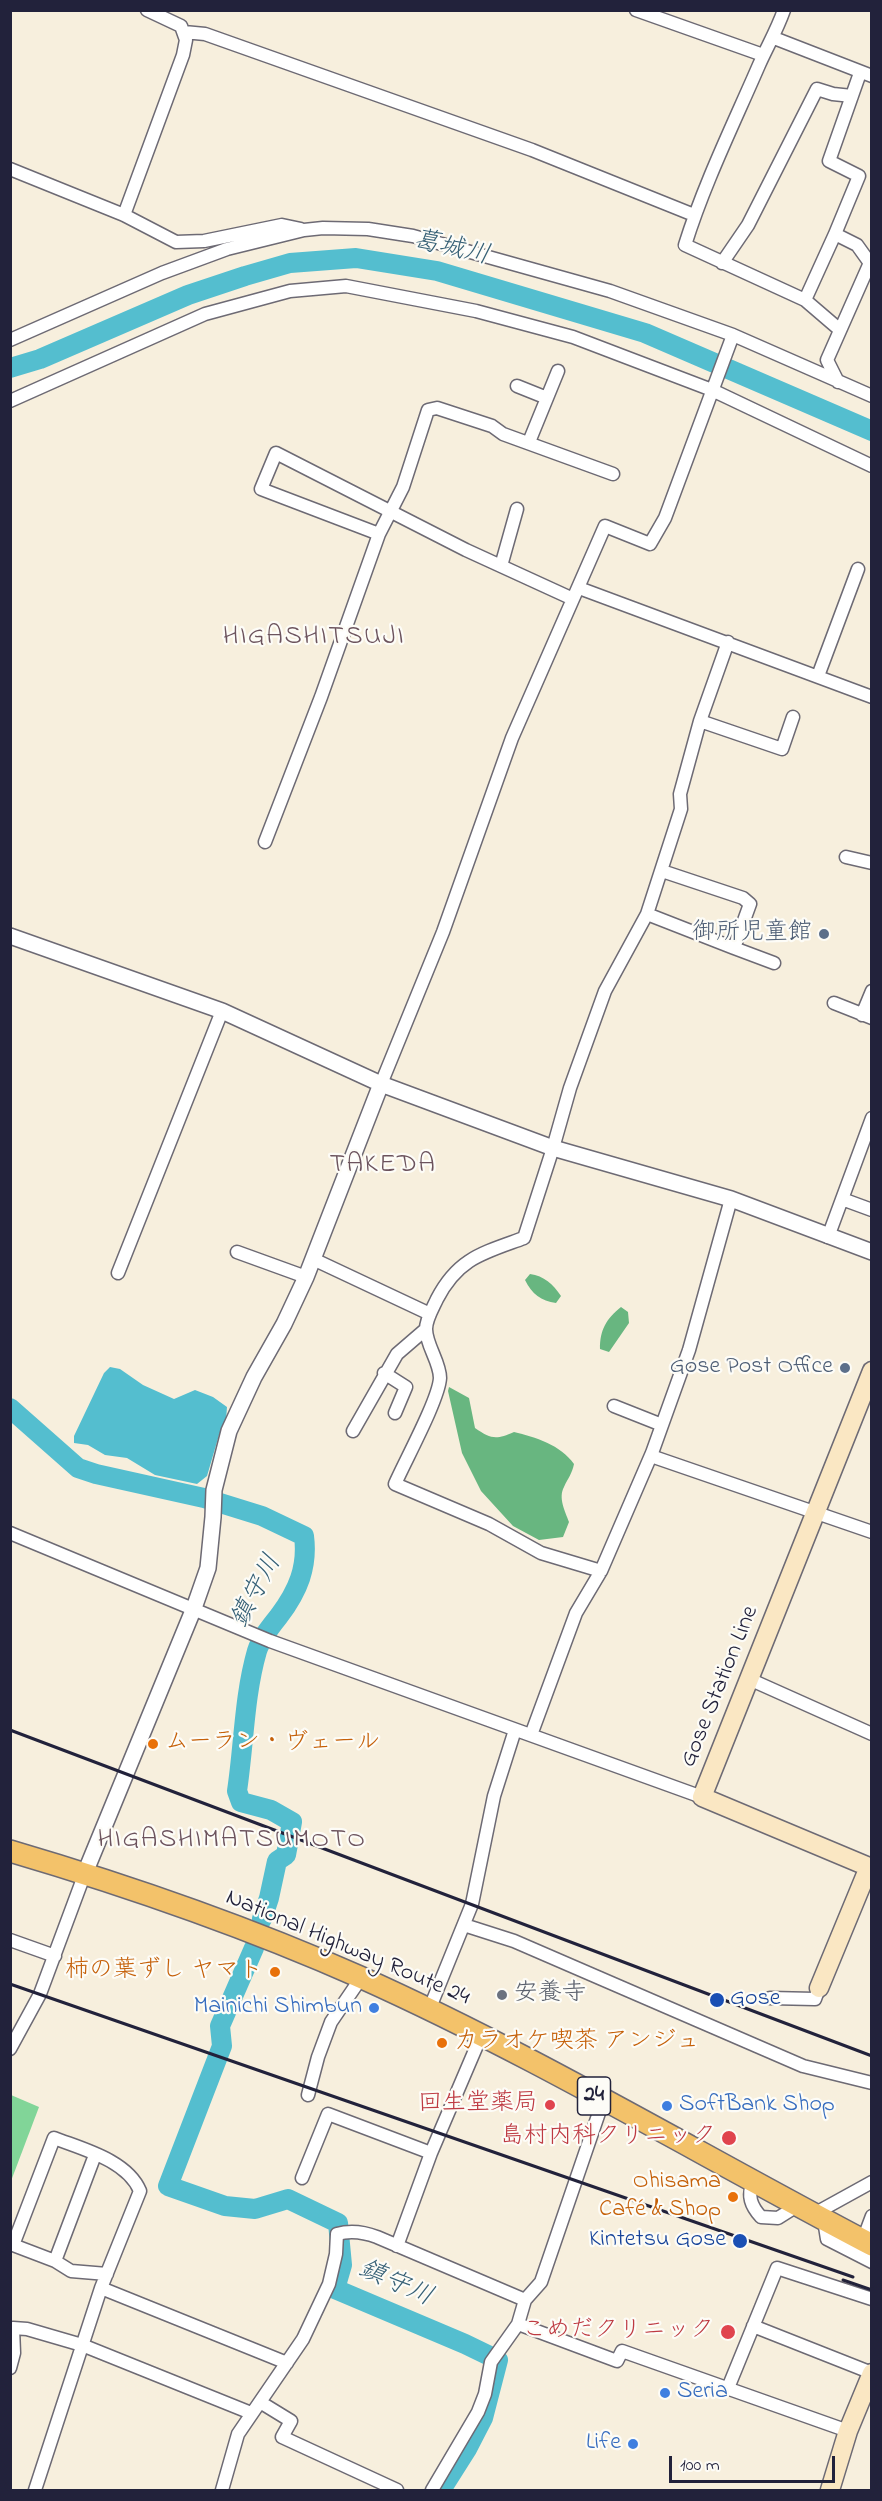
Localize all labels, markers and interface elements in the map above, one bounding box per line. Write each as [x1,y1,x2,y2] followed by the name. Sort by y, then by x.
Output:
[409,226,493,274] water label: 葛城川
[223,623,405,655] district label: HIGASHITSUJI
[692,920,812,948] place label: 御所児童館
[817,927,831,941] marker: 御所児童館
[329,1151,437,1183] district label: TAKEDA
[670,1354,833,1382] place label: Gose Post Office
[838,1361,852,1375] marker: Gose Post Office
[226,1550,290,1634] water label: 鎮守川
[676,1602,766,1772] street label: Gose Station Line
[165,1730,380,1758] place label: ムーラン・ヴェール
[146,1737,160,1751] marker: ムーラン・ヴェール
[97,1826,367,1858] district label: HIGASHIMATSUMOTO
[221,1884,473,2014] street label: National Highway Route 24
[65,1958,263,1986] place label: 柿の葉ずし ヤマト
[268,1965,282,1979] marker: 柿の葉ずし ヤマト
[514,1981,586,2009] place label: 安養寺
[730,1986,780,2014] place label: Gose
[495,1988,509,2002] marker: 安養寺
[708,1991,726,2009] marker: Gose
[194,1994,362,2022] place label: Mainichi Shimbun
[367,2001,381,2015] marker: Mainichi Shimbun
[454,2029,700,2057] place label: カラオケ喫茶 アンジュ
[435,2036,449,2050] marker: カラオケ喫茶 アンジュ
[578,2077,610,2115] road number: 24
[418,2091,538,2119] place label: 回生堂薬局
[679,2092,835,2120] place label: SoftBank Shop
[543,2098,557,2112] marker: 回生堂薬局
[660,2099,674,2113] marker: SoftBank Shop
[500,2124,716,2152] place label: 島村内科クリニック
[720,2129,738,2147] marker: 島村内科クリニック
[599,2169,721,2225] place label: Ohisama Café & Shop
[726,2190,740,2204] marker: Ohisama Café & Shop
[589,2227,726,2255] place label: Kintetsu Gose
[731,2232,749,2250] marker: Kintetsu Gose
[353,2255,437,2315] water label: 鎮守川
[522,2318,714,2346] place label: こめだクリニック
[719,2323,737,2341] marker: こめだクリニック
[677,2379,728,2407] place label: Seria
[658,2386,672,2400] marker: Seria
[586,2430,621,2458] place label: Life
[626,2437,640,2451] marker: Life
[672,2444,838,2482] scale bar
[680,2453,720,2479] text: 100 m

